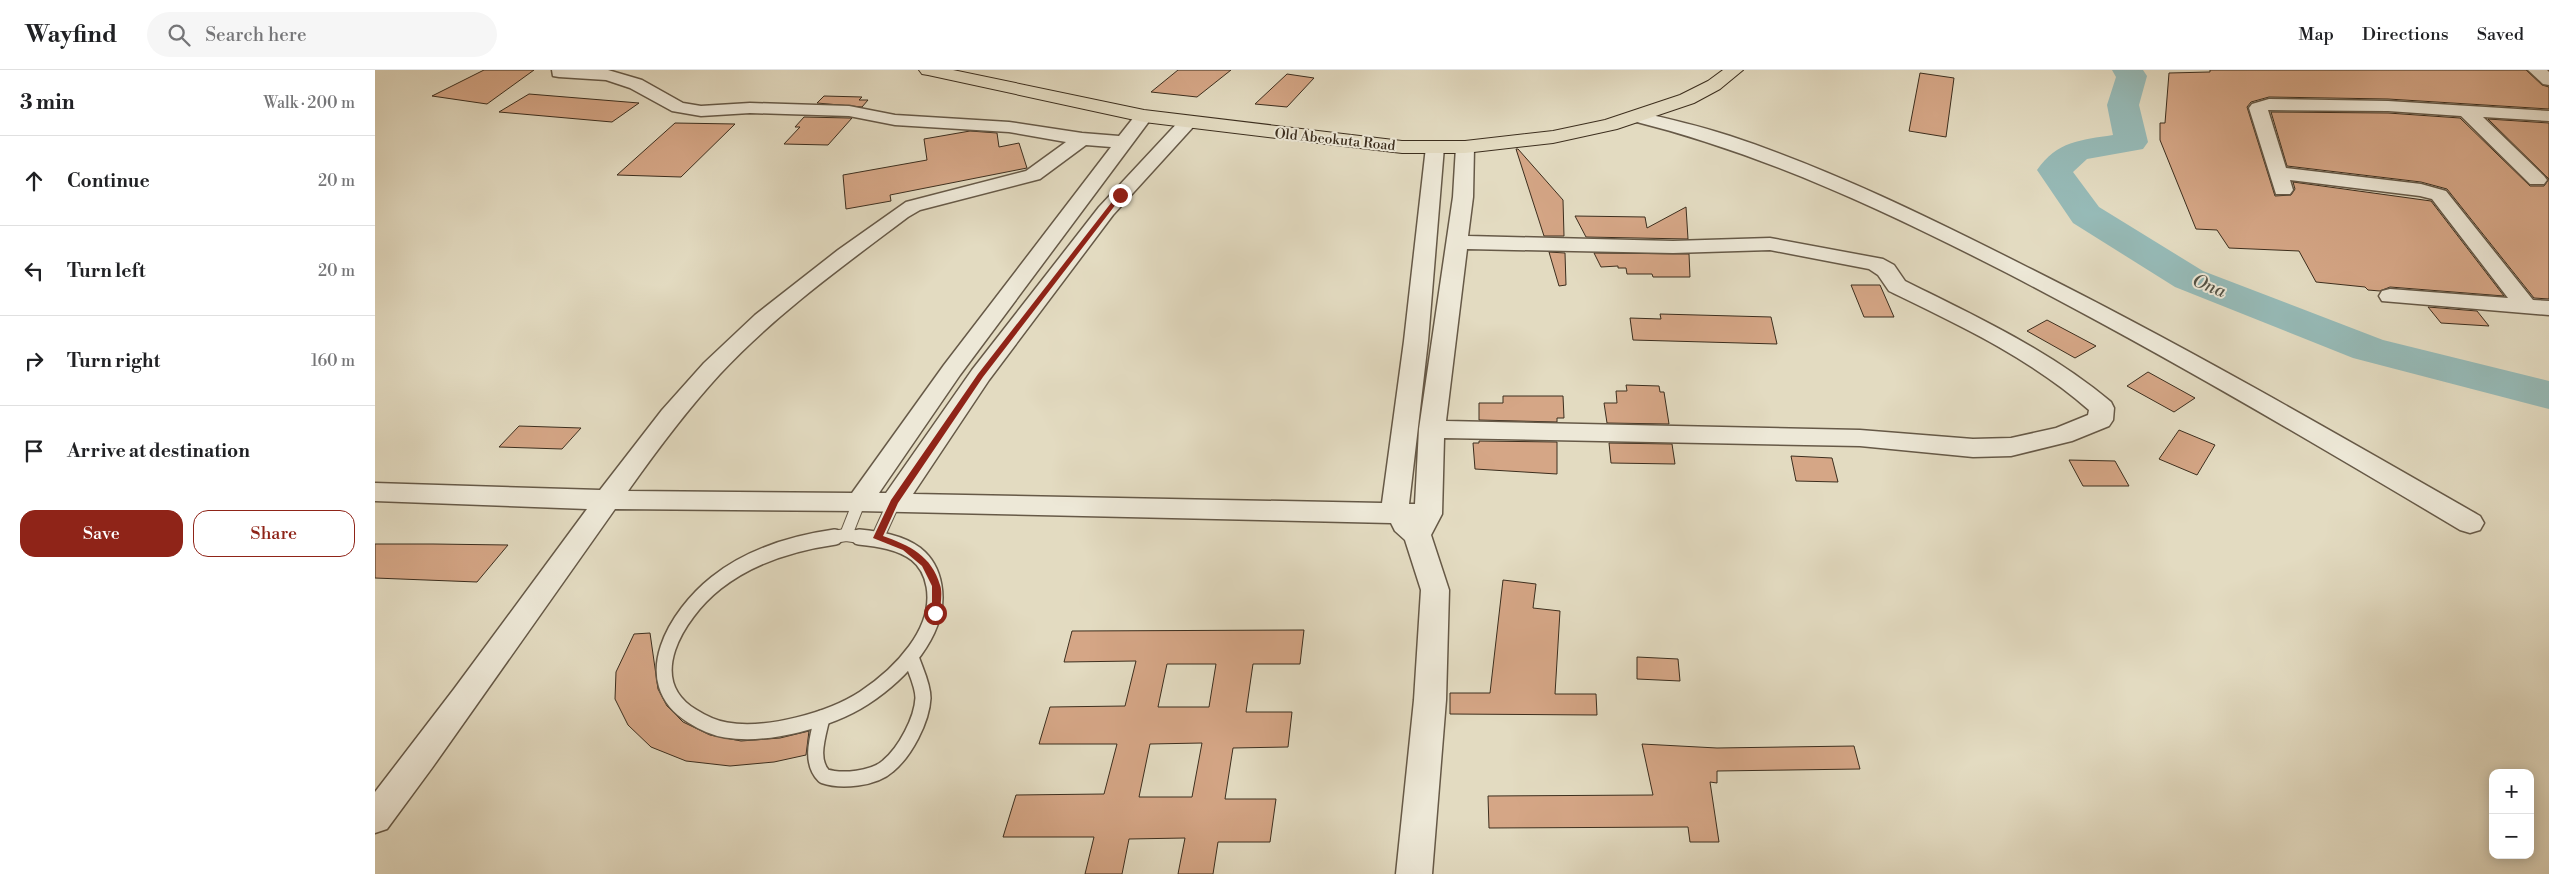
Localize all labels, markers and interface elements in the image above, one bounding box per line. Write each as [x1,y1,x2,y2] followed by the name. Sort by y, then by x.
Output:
[147,12,497,57] search box
[25,20,117,50] text: Wayfind
[165,21,193,49] icon: search
[205,23,307,47] text: Search here
[2298,23,2334,46] text: Map
[2362,23,2449,46] text: Directions
[2477,23,2524,46] text: Saved
[20,90,75,116] text: 3 min
[263,93,355,113] text: Walk · 200 m
[1274,125,1396,155] street label: Old Abeokuta Road
[20,167,48,195] icon: ahead
[67,169,150,193] text: Continue
[318,171,355,191] text: 20 m
[1109,184,1132,207] route end
[20,257,48,285] icon: left
[67,259,146,283] text: Turn left
[318,261,355,281] text: 20 m
[2189,269,2230,303] water label: Ona
[20,347,48,375] icon: right
[67,349,160,373] text: Turn right
[311,351,355,371] text: 160 m
[20,437,48,465] icon: arrive
[67,439,250,463] text: Arrive at destination
[20,510,183,557] button: Save
[193,510,355,557] button: Share
[924,602,947,625] route start
[2489,769,2534,859] map controls
[2489,769,2534,814] button: +
[2489,814,2534,859] button: −

